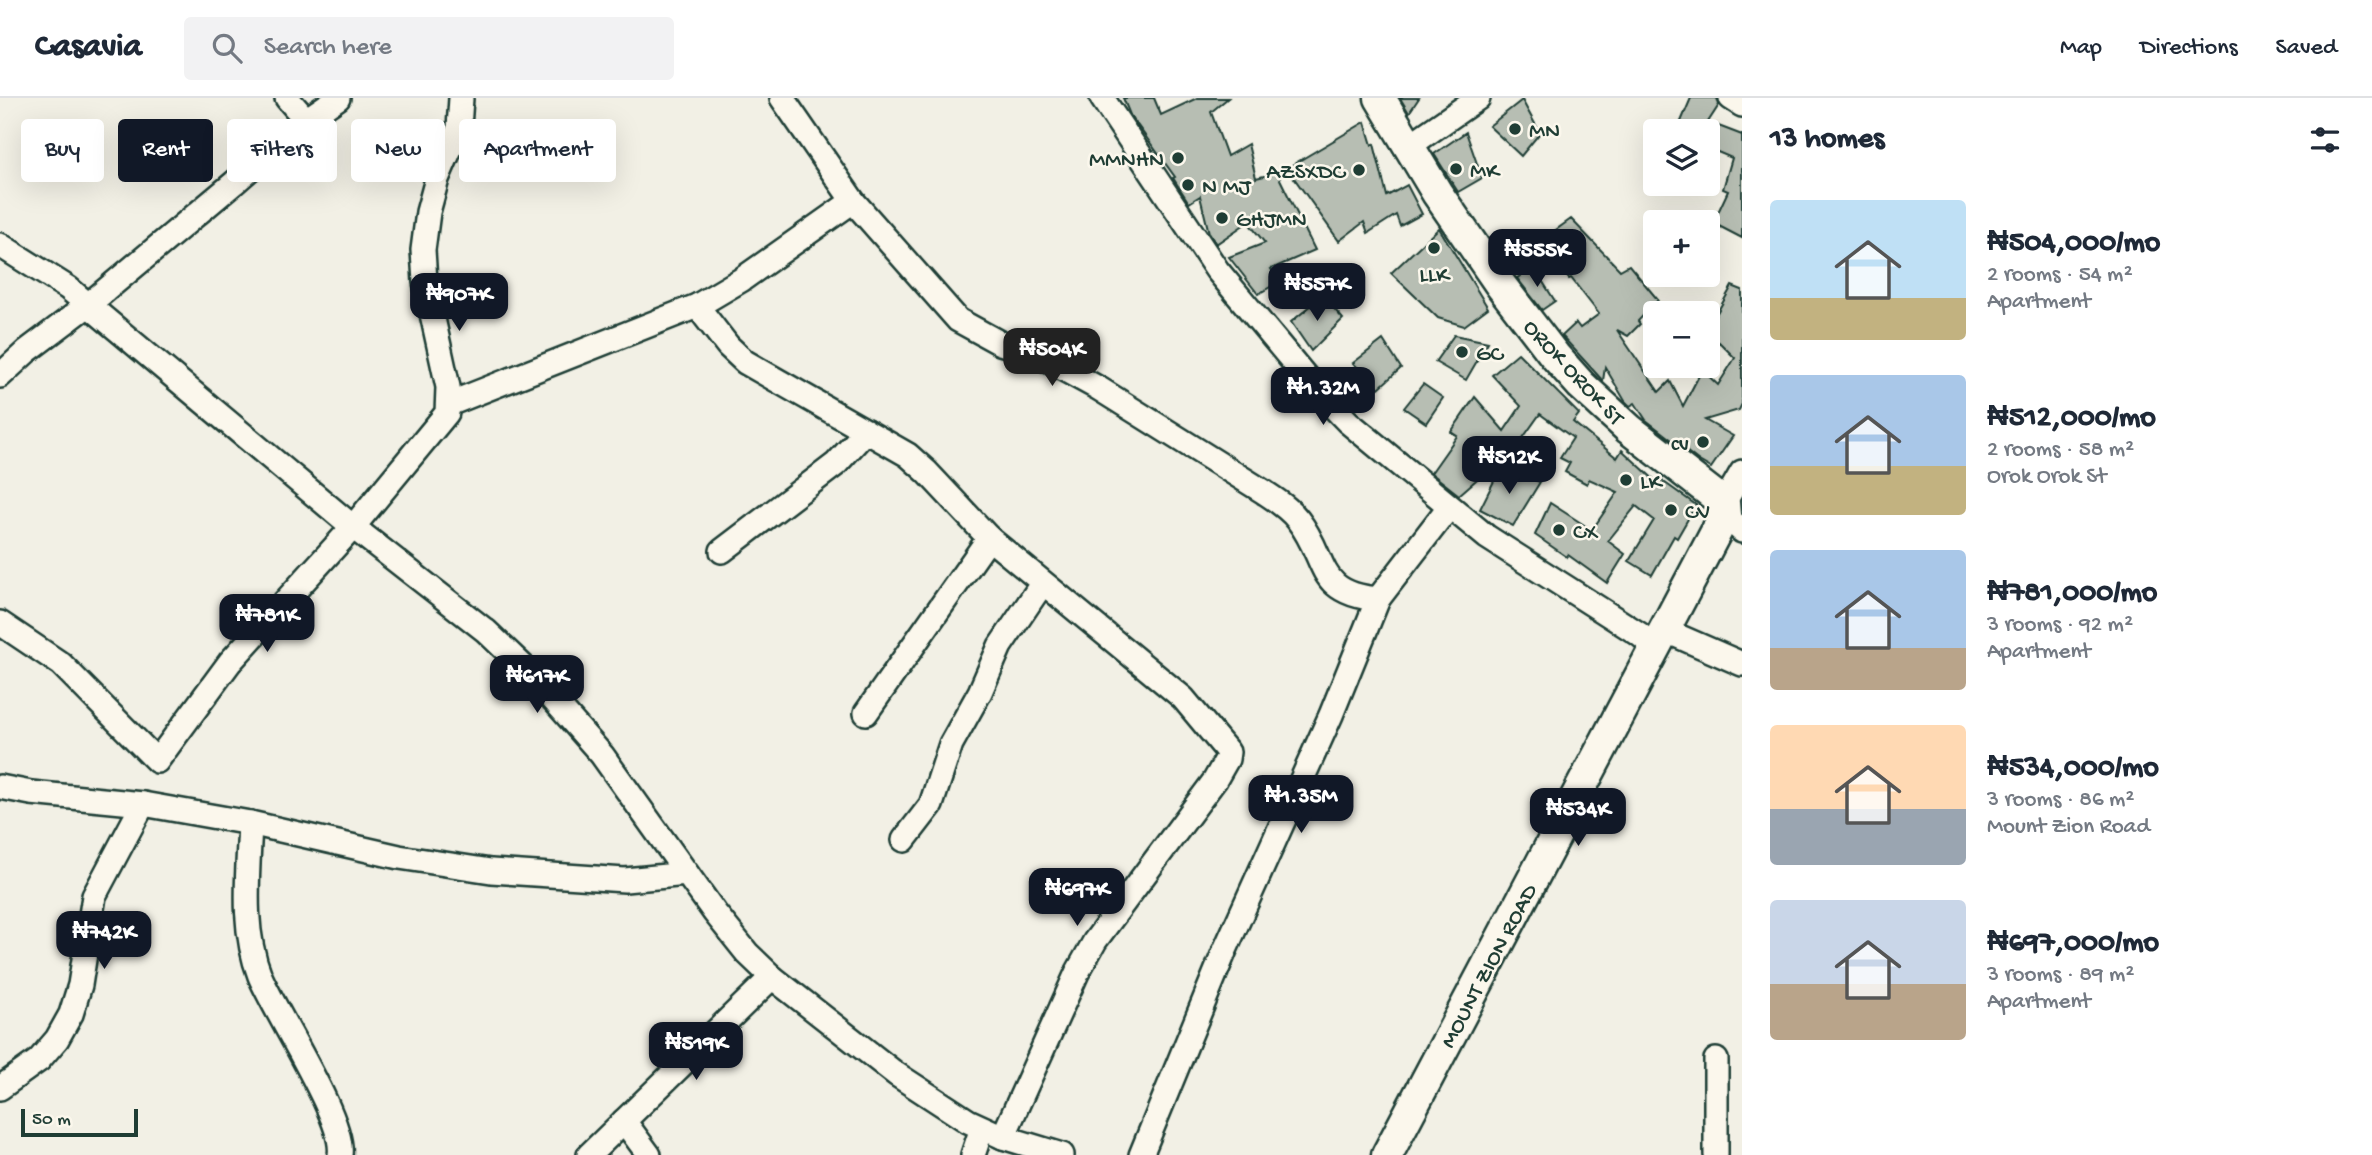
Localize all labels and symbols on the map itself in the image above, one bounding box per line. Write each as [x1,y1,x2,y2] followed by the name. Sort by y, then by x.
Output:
[1529,119,1560,146] place label: MN
[1507,121,1523,137] marker: MN
[1089,148,1164,175] place label: MMNHN
[1170,150,1186,166] marker: MMNHN
[1470,159,1501,186] place label: MK
[1266,160,1347,187] place label: AZSXDC
[1448,161,1464,177] marker: MK
[1351,162,1367,178] marker: AZSXDC
[1202,175,1252,202] place label: N MJ
[1180,177,1196,193] marker: N MJ
[1236,208,1307,235] place label: GHJMN
[1214,210,1230,226] marker: GHJMN
[1488,230,1586,289] pin: ₦555K
[1426,240,1442,256] marker: LLK
[1419,263,1451,290] place label: LLK
[1268,264,1366,323] pin: ₦557K
[410,274,508,333] pin: ₦907K
[1516,315,1629,433] street label: OROK OROK ST
[1003,328,1101,388] pin: ₦504K
[1476,342,1505,369] place label: GC
[1454,344,1470,360] marker: GC
[1266,368,1380,427] pin: ₦1.32M
[1671,432,1689,459] place label: cv
[1695,434,1711,450] marker: cv
[1460,436,1558,496] pin: ₦512K
[1640,470,1663,497] place label: LK
[1618,472,1634,488] marker: LK
[1685,500,1710,527] place label: CV
[1663,502,1679,518] marker: CV
[1573,520,1598,547] place label: CX
[1551,522,1567,538] marker: CX
[218,594,316,654] pin: ₦781K
[488,656,586,715] pin: ₦617K
[1244,776,1358,835] pin: ₦1.35M
[1529,788,1627,848] pin: ₦534K
[1028,868,1126,928] pin: ₦697K
[1436,879,1545,1053] street label: MOUNT ZION ROAD
[55,912,153,971] pin: ₦742K
[647,1023,745,1082] pin: ₦519K
[21,1106,138,1138] scale bar

